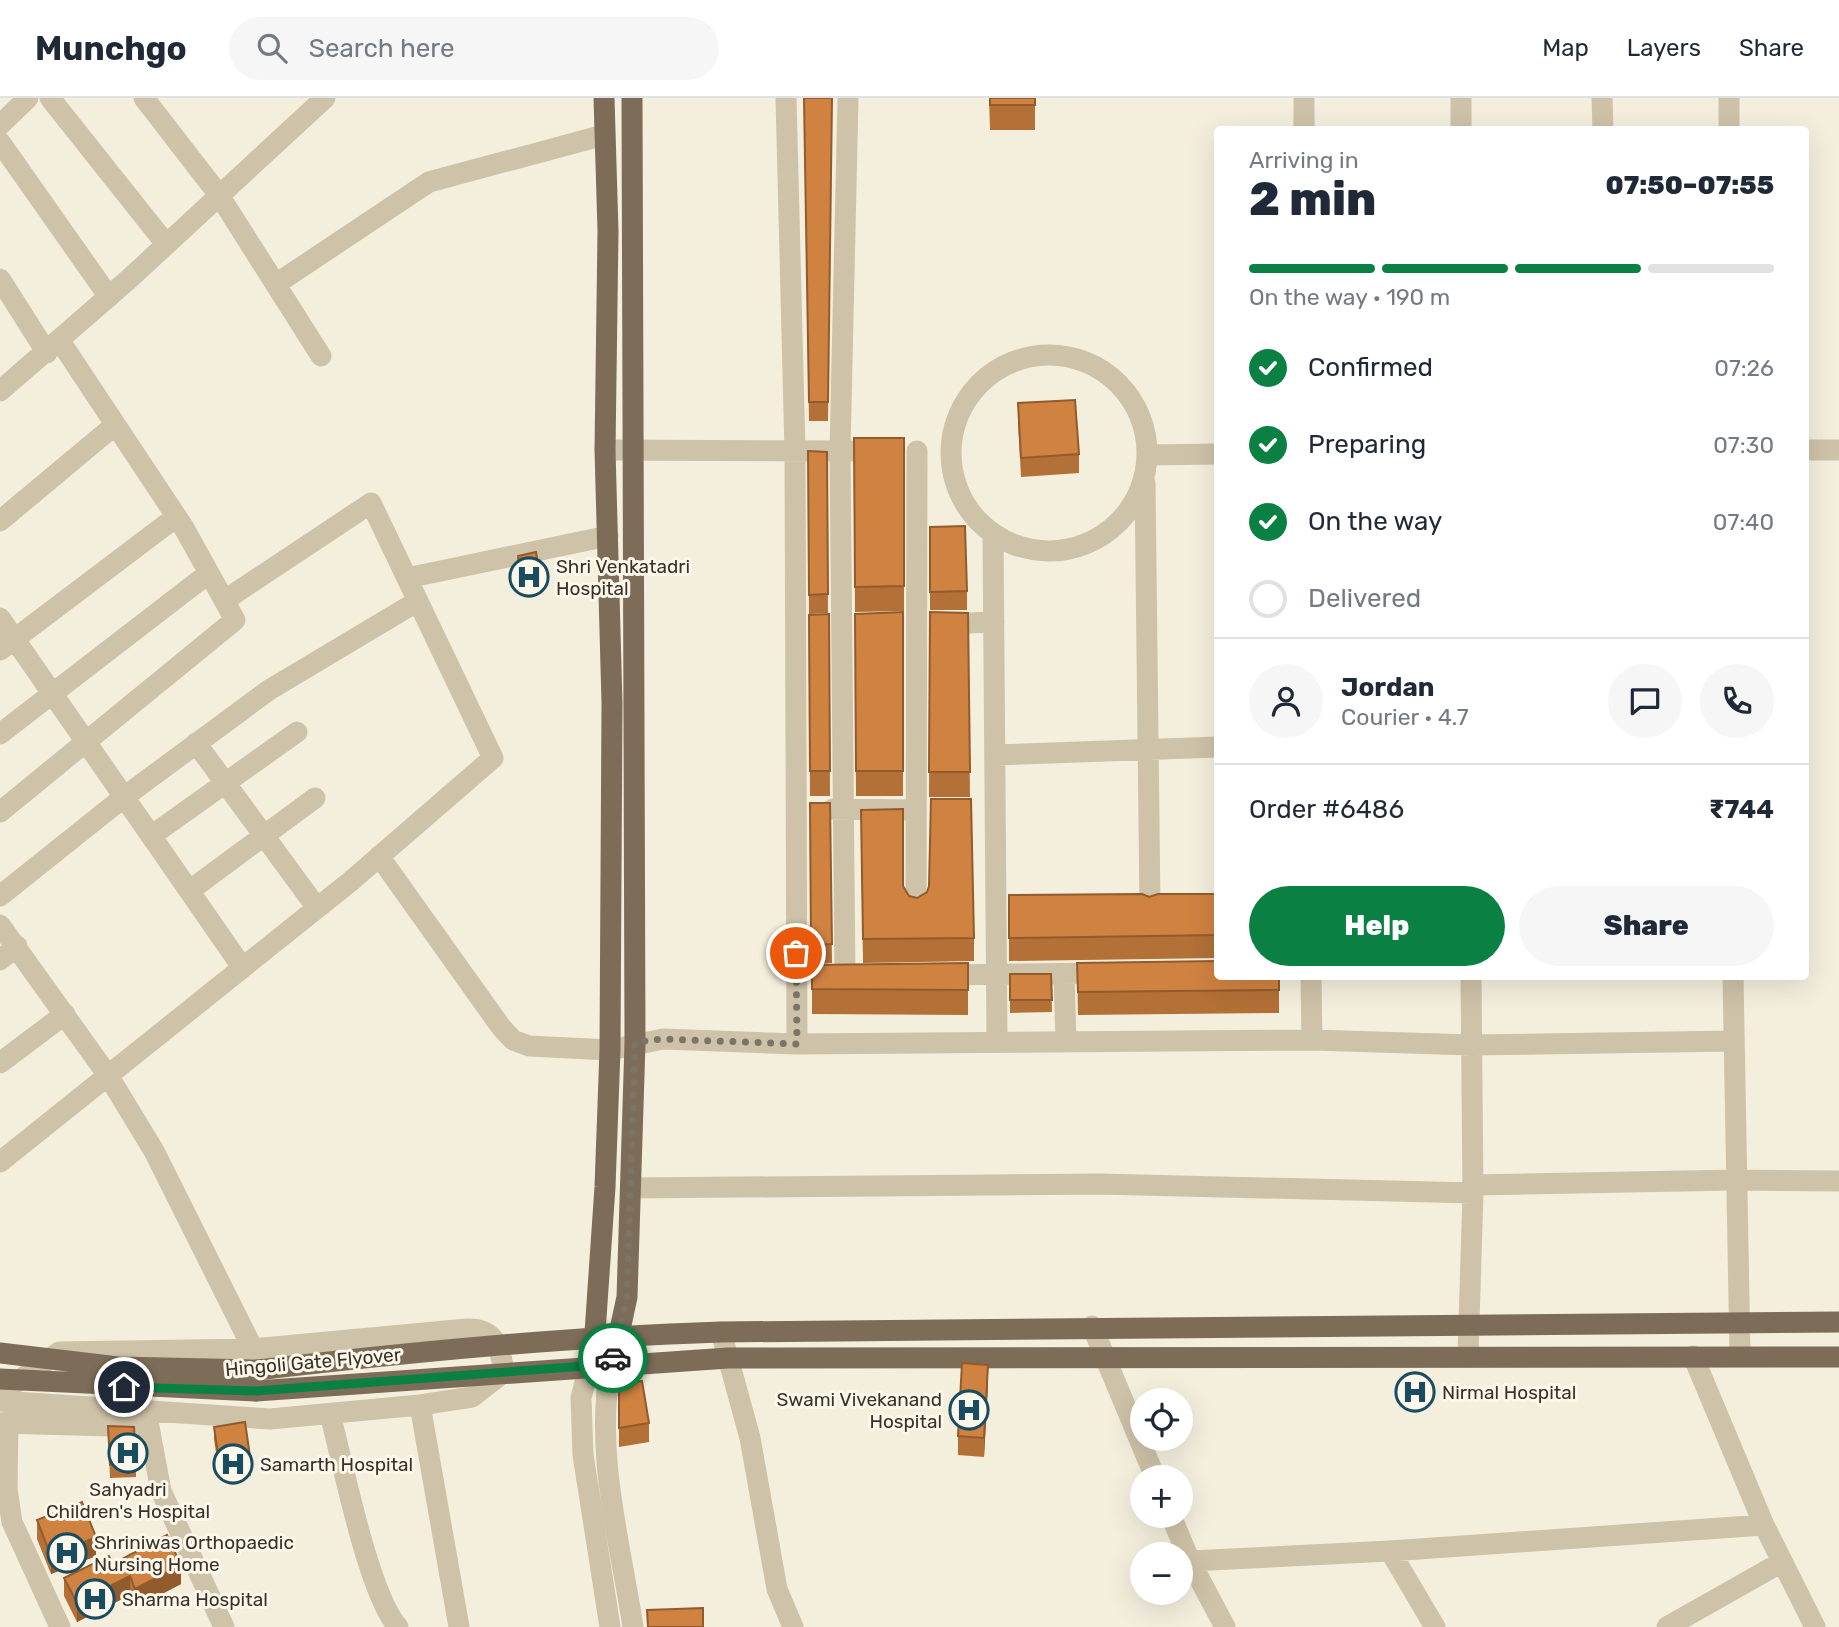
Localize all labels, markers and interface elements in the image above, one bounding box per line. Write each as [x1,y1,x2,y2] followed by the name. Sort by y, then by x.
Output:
[229,17,719,80] search box
[35,29,187,68] text: Munchgo
[253,29,291,67] icon: search
[309,33,455,64] text: Search here
[1542,34,1589,62] text: Map
[1627,34,1701,62] text: Layers
[1739,34,1804,62] text: Share
[1249,146,1359,174] text: Arriving in
[1606,170,1774,201] text: 07:50–07:55
[1249,172,1376,227] text: 2 min
[1249,283,1450,311] text: On the way · 190 m
[1249,349,1287,387] icon: check
[1308,352,1433,383] text: Confirmed
[1714,354,1774,382] text: 07:26
[1249,426,1287,464] icon: check
[1308,429,1426,460] text: Preparing
[1713,431,1774,459] text: 07:30
[1249,503,1287,541] icon: check
[1308,506,1442,537] text: On the way
[1713,508,1774,536] text: 07:40
[556,555,690,600] place label: Shri Venkatadri Hospital
[508,556,550,598] hospital icon: Shri Venkatadri Hospital
[1308,583,1421,614] text: Delivered
[1249,664,1323,738] button: person
[1608,664,1682,738] button: chat
[1700,664,1774,738] button: phone
[1341,672,1434,703] text: Jordan
[1341,703,1468,731] text: Courier · 4.7
[1249,794,1404,825] text: Order #6486
[1709,794,1774,825] text: ₹744
[1249,886,1505,966] button: Help
[1519,886,1774,966] button: Share
[766,923,826,983] pin
[777,934,815,972] icon: bag
[578,1323,648,1393] courier
[594,1339,632,1377] icon: car
[224,1343,403,1381] street label: Hingoli Gate Flyover
[94,1357,154,1417] pin
[105,1368,143,1406] icon: home
[1394,1371,1436,1413] hospital icon: Nirmal Hospital
[1442,1381,1576,1404] place label: Nirmal Hospital
[776,1388,942,1433] place label: Swami Vivekanand Hospital
[1130,1388,1193,1605] map controls
[1130,1388,1193,1451] button: locate
[948,1389,990,1431] hospital icon: Swami Vivekanand Hospital
[107,1432,149,1474] hospital icon: Sahyadri Children's Hospital
[212,1443,254,1485] hospital icon: Samarth Hospital
[260,1453,413,1476] place label: Samarth Hospital
[1130,1465,1193,1528] button: +
[46,1478,210,1523] place label: Sahyadri Children's Hospital
[94,1531,294,1576] place label: Shriniwas Orthopaedic Nursing Home
[46,1532,88,1574] hospital icon: Shriniwas Orthopaedic Nursing Home
[1130,1542,1193,1605] button: −
[74,1578,116,1620] hospital icon: Sharma Hospital
[122,1588,268,1611] place label: Sharma Hospital

